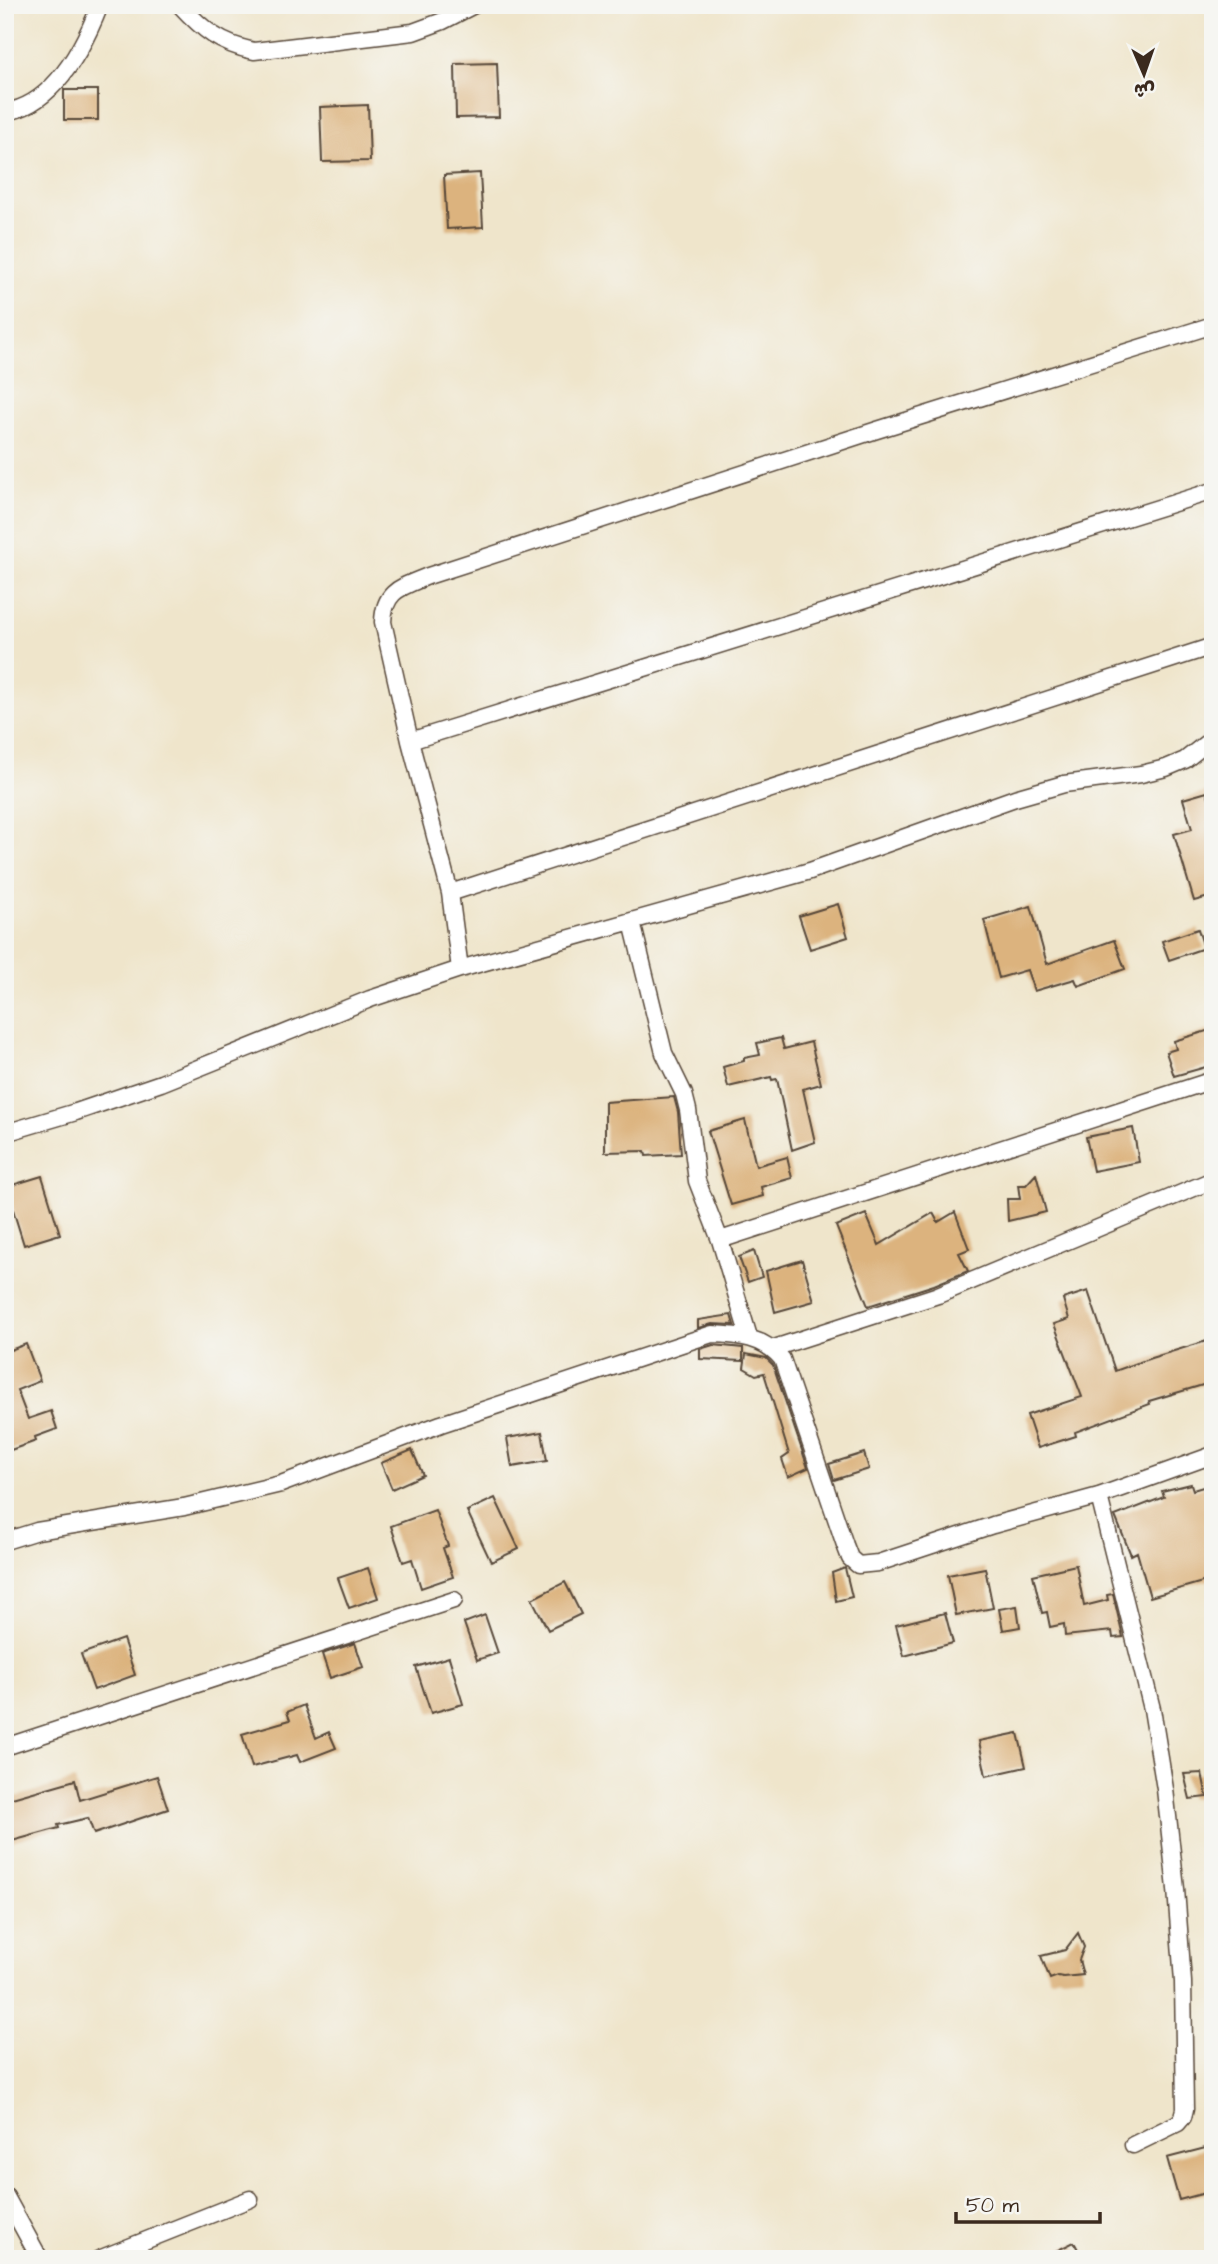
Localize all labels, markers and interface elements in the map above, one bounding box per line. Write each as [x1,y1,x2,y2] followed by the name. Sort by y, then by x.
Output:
[1110,38,1180,108] north arrow
[1134,76,1155,103] text: ش
[956,2180,1099,2224] scale bar
[966,2191,1020,2220] text: 50 m

